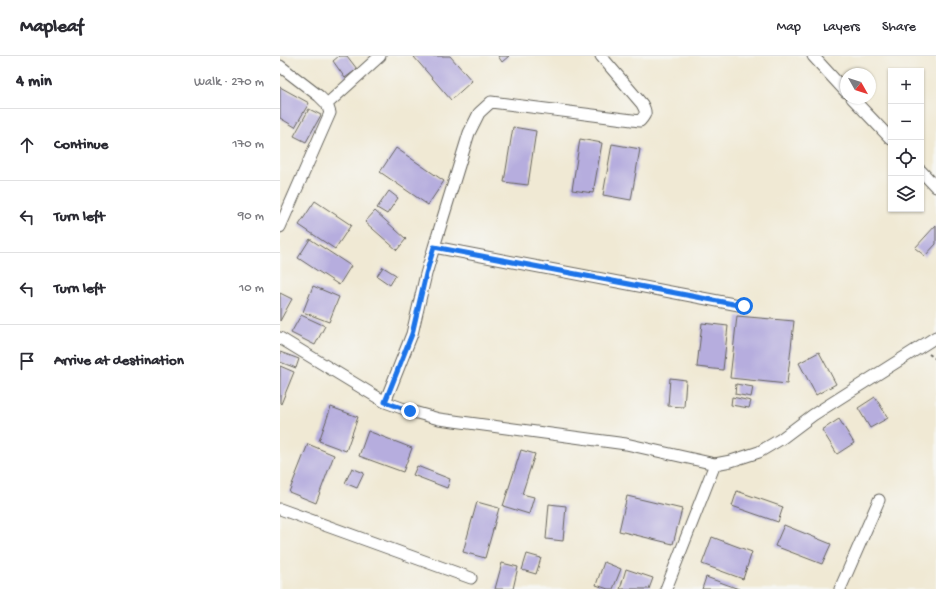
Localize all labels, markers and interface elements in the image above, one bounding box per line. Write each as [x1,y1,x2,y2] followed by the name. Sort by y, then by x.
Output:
[20,16,83,39] text: Mapleaf
[777,19,801,36] text: Map
[823,19,860,36] text: Layers
[882,19,916,36] text: Share
[840,68,876,104] north arrow
[888,68,924,212] map controls
[888,68,924,104] button: +
[16,72,52,92] text: 4 min
[194,75,264,90] text: Walk · 270 m
[888,104,924,140] button: −
[16,134,38,156] icon: ahead
[54,136,108,154] text: Continue
[232,137,264,152] text: 170 m
[888,140,924,176] button: locate
[888,176,924,212] button: layers
[16,206,38,228] icon: left
[54,208,105,226] text: Turn left
[238,209,264,224] text: 90 m
[16,278,38,300] icon: left
[54,280,105,298] text: Turn left
[239,281,264,296] text: 10 m
[735,297,753,315] route start
[16,350,38,372] icon: arrive
[54,352,184,370] text: Arrive at destination
[401,402,419,420] route end

